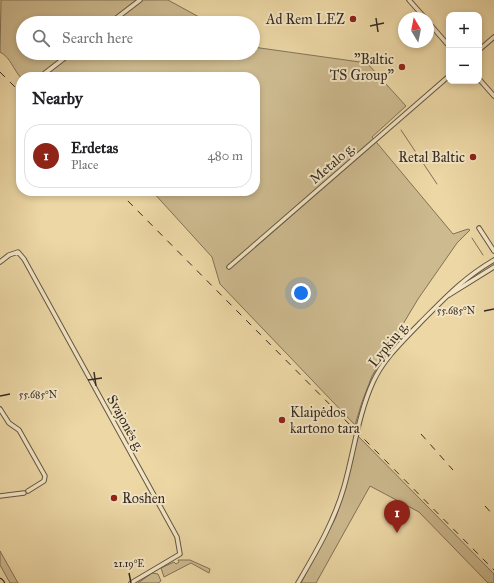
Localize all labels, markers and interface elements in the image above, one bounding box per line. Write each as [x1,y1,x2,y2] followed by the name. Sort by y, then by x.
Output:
[265,11,345,28] place label: Ad Rem LEZ
[398,12,434,48] north arrow
[446,12,482,84] map controls
[446,12,482,48] button: +
[348,14,358,24] marker: Ad Rem LEZ
[16,16,260,60] search box
[30,27,52,49] icon: search
[62,29,133,47] text: Search here
[446,48,482,84] button: −
[330,51,394,84] place label: "Baltic TS Group"
[397,62,407,72] marker: "Baltic TS Group"
[32,88,83,109] text: Nearby
[71,139,118,157] text: Erdetas
[306,139,358,188] street label: Metalo g.
[43,148,49,164] text: 1
[208,148,243,164] text: 480 m
[398,149,465,166] place label: Retal Baltic
[468,152,478,162] marker: Retal Baltic
[71,157,98,173] text: Place
[291,283,311,303] your location
[437,305,476,317] text: 55.685°N
[365,318,412,371] street label: Lypkių g.
[19,389,58,401] text: 55.685°N
[103,392,148,455] street label: Svajonės g.
[290,404,360,437] place label: Klaipėdos kartono tara
[277,415,287,425] marker: Klaipėdos kartono tara
[122,490,166,507] place label: Roshen
[109,493,119,503] marker: Roshen
[384,500,410,533] pin: 1
[114,558,145,570] text: 21.19°E

